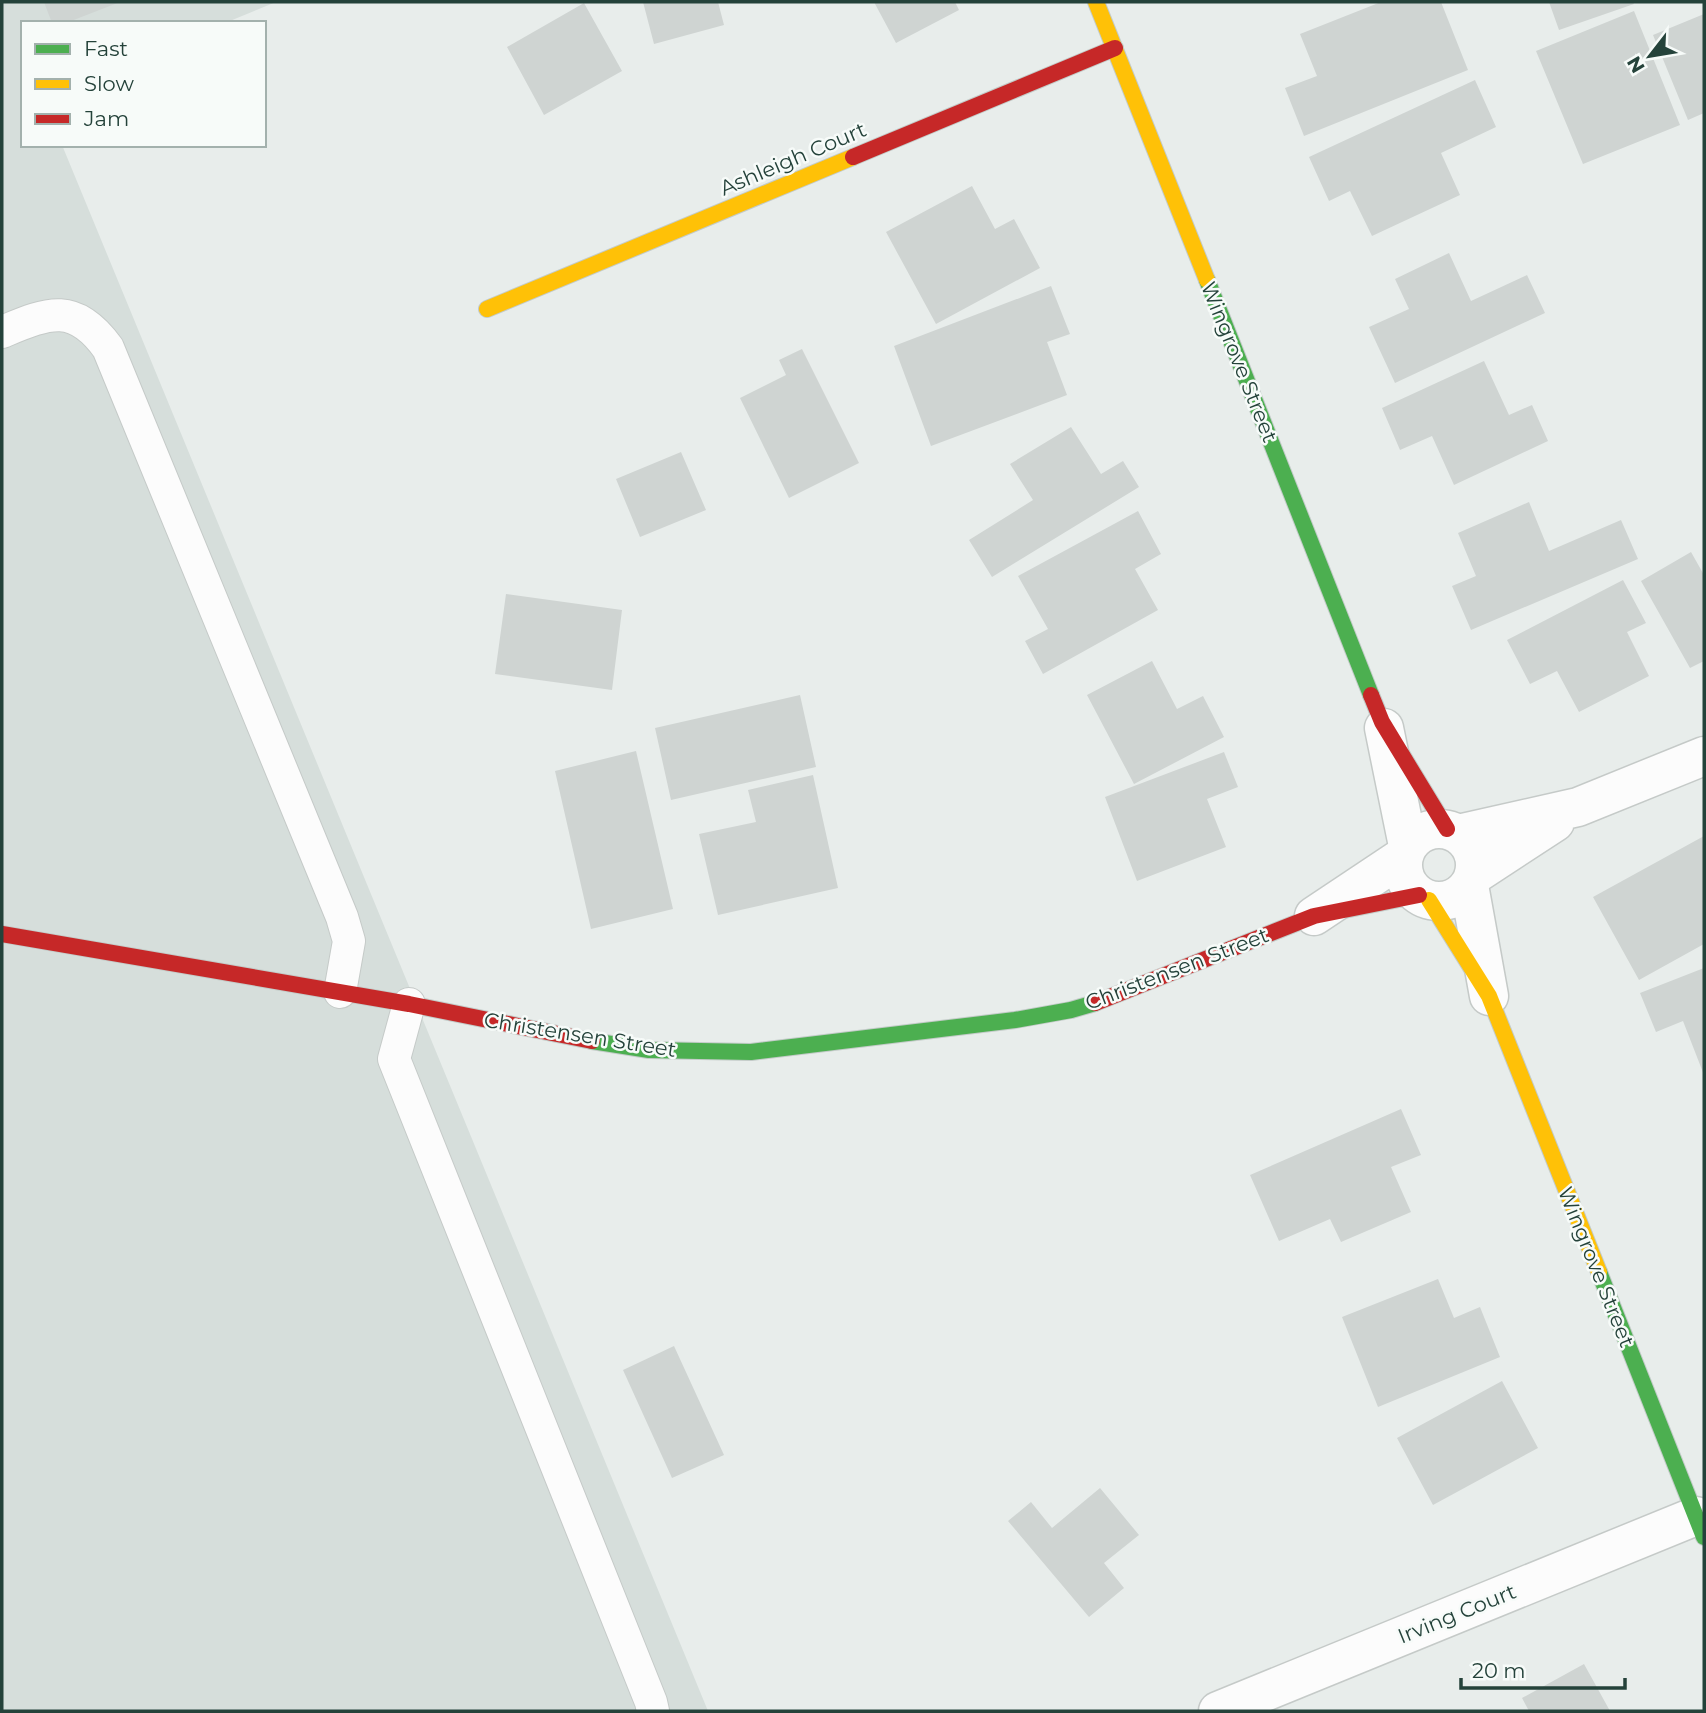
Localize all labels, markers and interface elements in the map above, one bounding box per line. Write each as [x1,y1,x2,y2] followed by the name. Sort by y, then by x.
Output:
[21,21,266,147] legend
[1615,21,1685,91] north arrow
[84,36,128,61] text: Fast
[1622,52,1650,77] text: N
[84,71,134,96] text: Slow
[83,106,129,131] text: Jam
[716,116,870,201] street label: Ashleigh Court
[1196,278,1283,446] street label: Wingrove Street
[1082,922,1272,1015] street label: Christensen Street
[482,1007,678,1062] street label: Christensen Street
[1553,1183,1640,1351] street label: Wingrove Street
[1394,1579,1520,1649] street label: Irving Court
[1461,1646,1626,1690] scale bar
[1472,1658,1526,1683] text: 20 m

